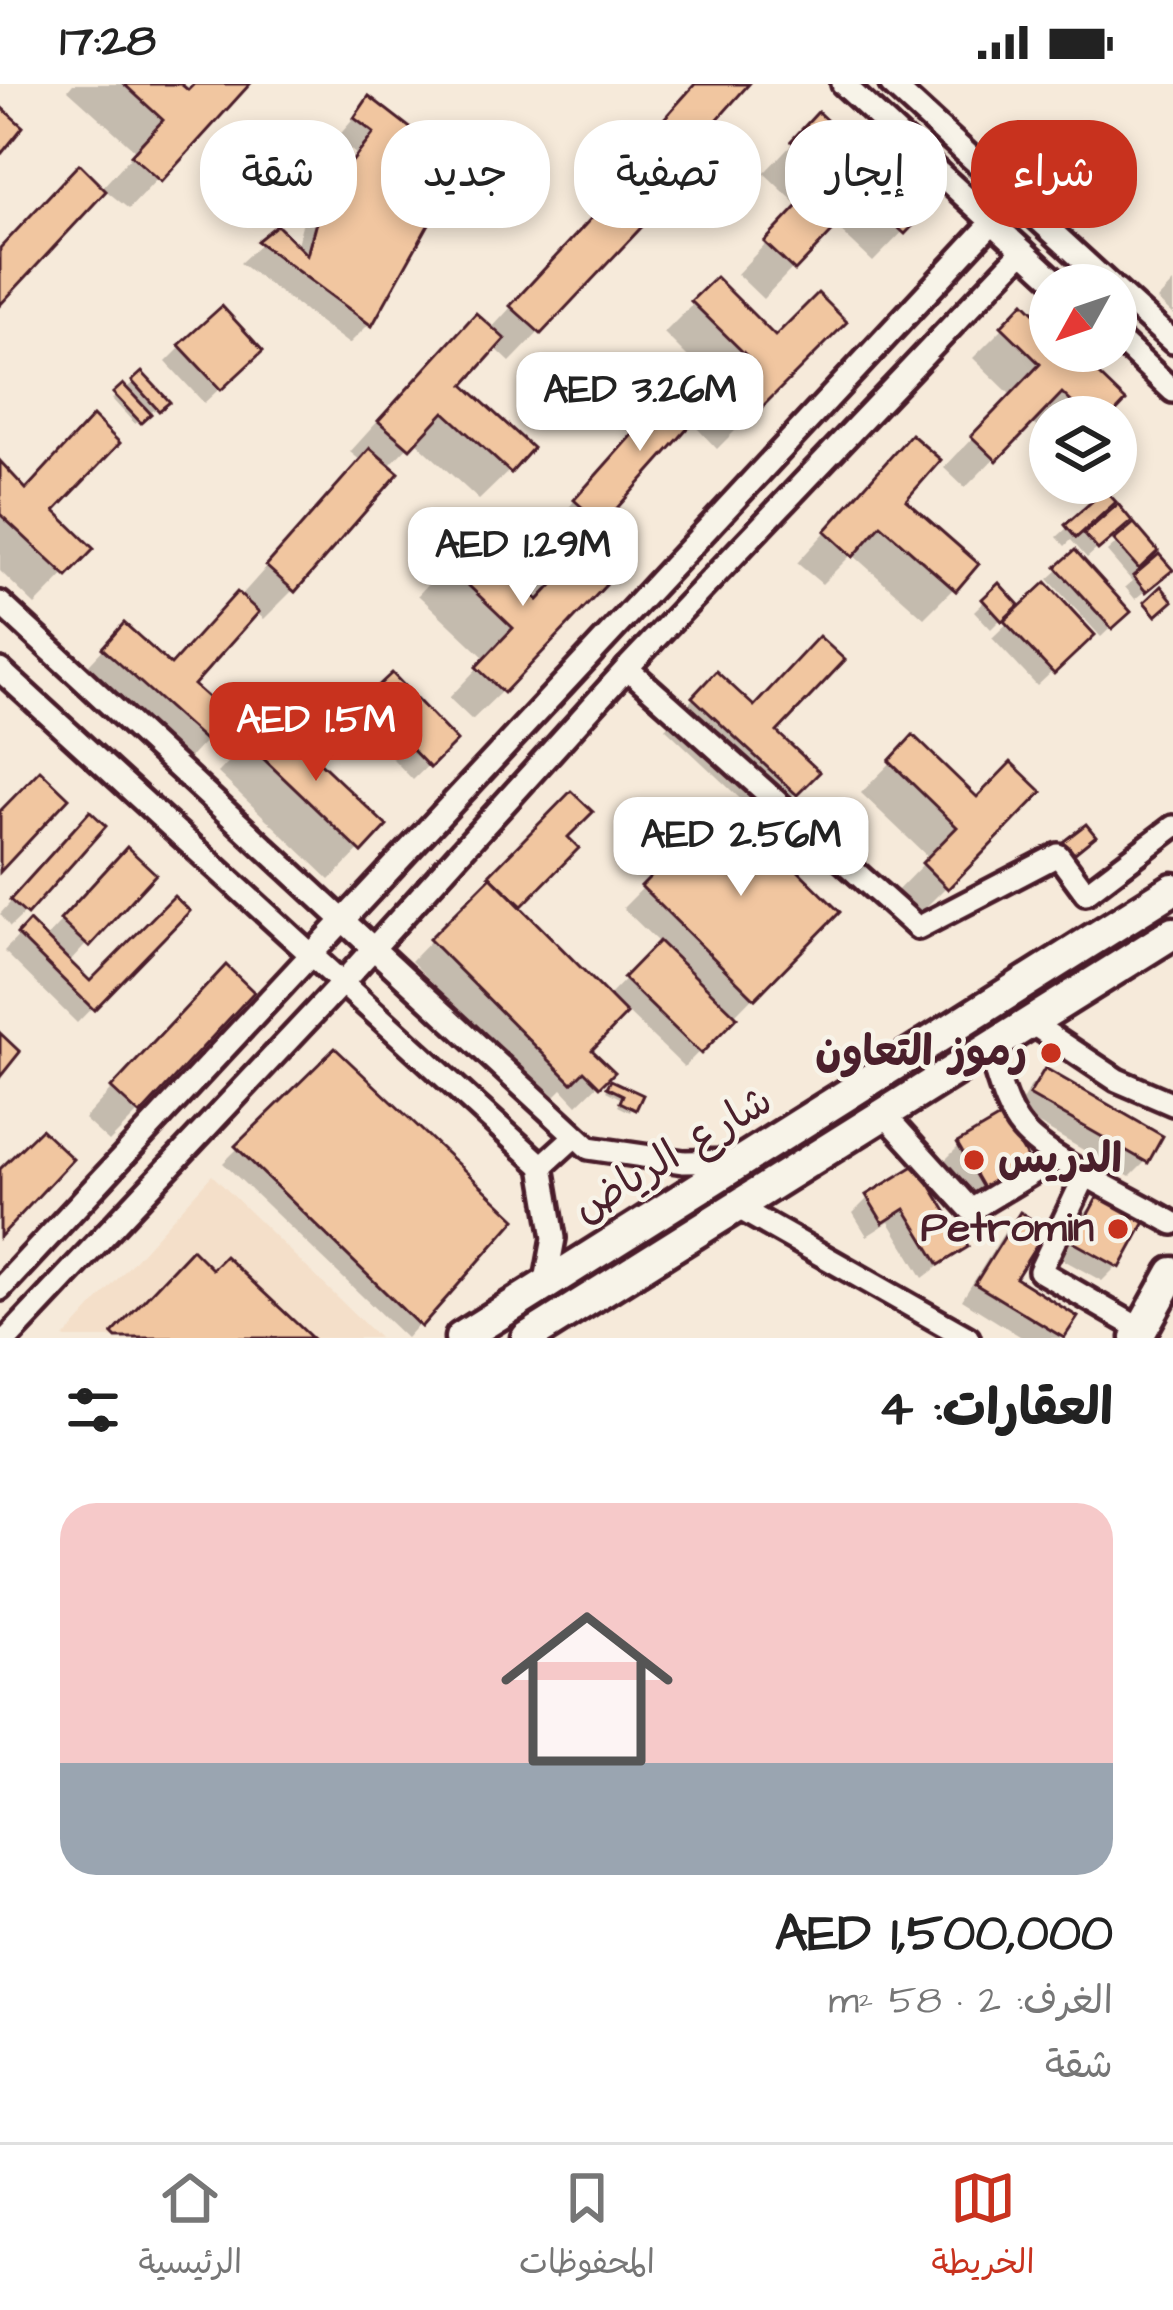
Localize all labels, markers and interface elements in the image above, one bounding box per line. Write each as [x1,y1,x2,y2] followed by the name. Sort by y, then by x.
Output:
[60,11,156,73] text: 17:28
[200,120,357,228] chip: شقة
[381,120,550,228] chip: جديد
[574,120,761,228] chip: تصفية
[785,120,947,228] chip: إيجار
[971,120,1137,228] chip: شراء
[1029,264,1137,372] north arrow
[1029,264,1137,504] map controls
[503,352,777,454] pin: AED 3.26M
[543,364,737,418] text: AED 3.26M
[1029,396,1137,504] button: layers
[386,507,660,609] pin: AED 1.29M
[435,519,611,573] text: AED 1.29M
[192,682,440,784] pin: AED 1.5M
[236,694,396,748] text: AED 1.5M
[604,797,878,899] pin: AED 2.56M
[640,809,842,863] text: AED 2.56M
[815,1024,1027,1082] place label: رموز التعاون
[1038,1040,1064,1066] marker: رموز التعاون
[562,1073,784,1237] street label: شارع الرياض
[998,1131,1122,1189] place label: الدريس
[961,1147,987,1173] marker: الدريس
[921,1200,1094,1258] place label: Petromin
[1105,1216,1131,1242] marker: Petromin
[878,1374,1113,1445] text: العقارات: 4
[60,1377,126,1443] icon: filters
[479,1581,695,1797] icon: home
[775,1899,1113,1970] text: AED 1,500,000
[828,1975,1113,2029] text: الغرف: 2 · 58 m²
[1045,2039,1113,2093] text: شقة
[138,2165,242,2291] tab: الرئيسية
[519,2165,655,2291] tab: المحفوظات
[932,2165,1035,2291] tab: الخريطة

